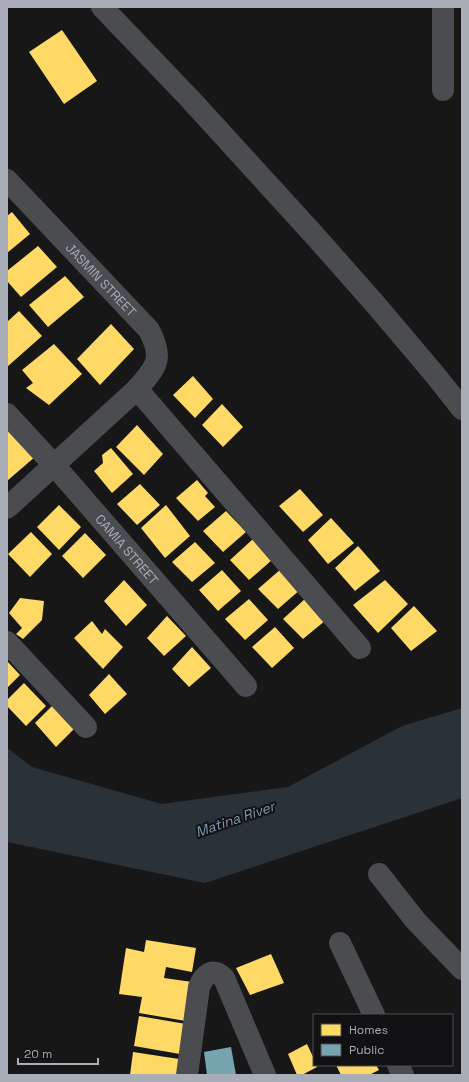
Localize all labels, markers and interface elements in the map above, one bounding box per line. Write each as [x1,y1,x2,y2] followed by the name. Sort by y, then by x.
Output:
[62,239,140,321] street label: JASMIN STREET
[92,511,162,589] street label: CAMIA STREET
[193,796,279,841] water label: Matina River
[313,1014,453,1066] legend
[349,1022,388,1038] text: Homes
[18,1040,98,1066] scale bar
[349,1042,384,1058] text: Public
[24,1046,52,1062] text: 20 m

